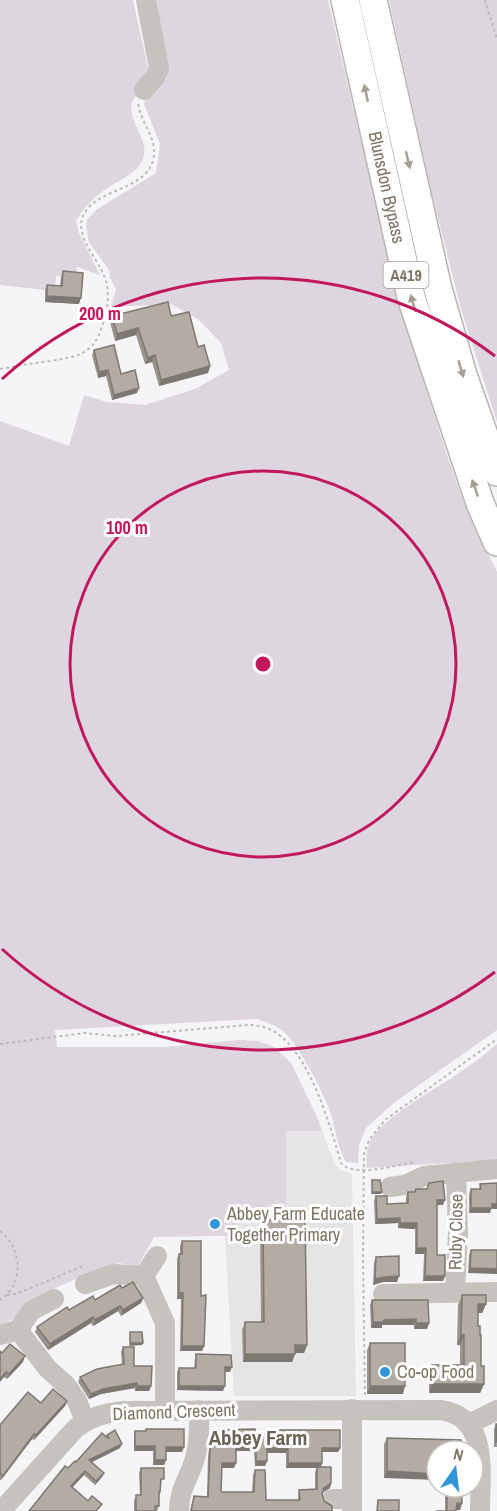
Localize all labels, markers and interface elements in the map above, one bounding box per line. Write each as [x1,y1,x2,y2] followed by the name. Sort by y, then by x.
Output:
[360,83,370,102] one-way arrow
[363,129,412,246] street label: Blunsdon Bypass
[404,150,413,169] one-way arrow
[384,262,428,288] road number: A419
[408,294,417,312] one-way arrow
[79,301,121,326] text: 200 m
[457,360,466,378] one-way arrow
[469,479,479,497] one-way arrow
[106,515,148,540] text: 100 m
[253,654,273,674] centre of rings
[442,1194,469,1270] street label: Ruby Close
[226,1201,365,1247] place label: Abbey Farm Educate Together Primary
[208,1217,222,1231] marker: Abbey Farm Educate Together Primary
[397,1359,474,1384] place label: Co-op Food
[378,1365,392,1379] marker: Co-op Food
[112,1397,236,1426] street label: Diamond Crescent
[209,1423,307,1452] district label: Abbey Farm
[425,1439,485,1499] north arrow
[451,1443,466,1466] text: N

